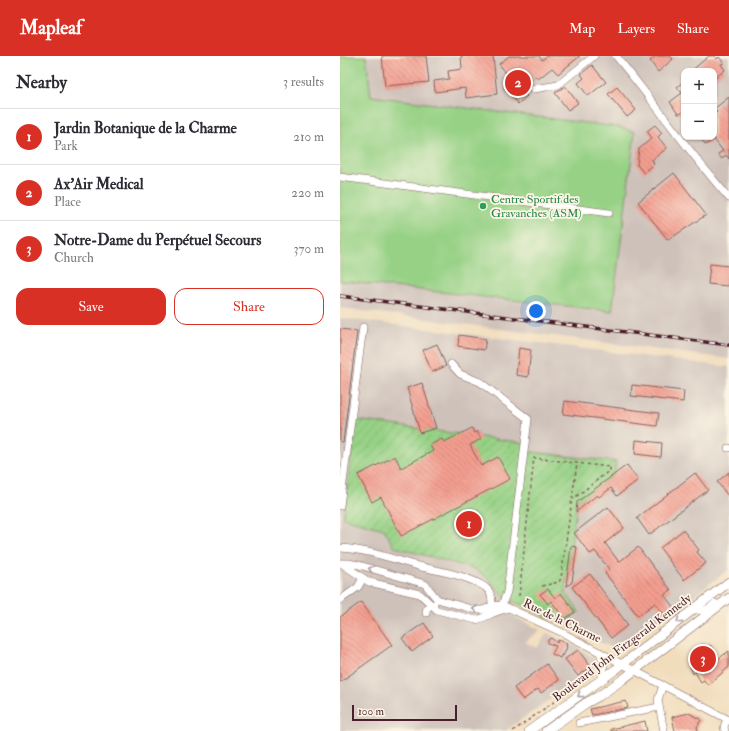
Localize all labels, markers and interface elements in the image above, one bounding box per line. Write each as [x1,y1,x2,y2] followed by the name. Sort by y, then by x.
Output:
[20,16,82,40] text: Mapleaf
[569,20,595,37] text: Map
[617,20,655,37] text: Layers
[677,20,709,37] text: Share
[505,68,531,98] pin: 2
[681,68,717,140] map controls
[681,68,717,104] button: +
[16,72,67,93] text: Nearby
[283,74,324,90] text: 3 results
[681,104,717,140] button: −
[54,119,237,138] text: Jardin Botanique de la Charme
[27,129,31,145] text: 1
[293,129,324,145] text: 210 m
[54,138,78,154] text: Park
[54,175,144,194] text: Ax'Air Medical
[26,185,32,201] text: 2
[291,185,324,201] text: 220 m
[491,192,582,221] place label: Centre Sportif des Gravanches (ASM)
[54,194,81,210] text: Place
[478,201,488,211] marker: Centre Sportif des Gravanches (ASM)
[54,231,261,250] text: Notre-Dame du Perpétuel Secours
[27,241,32,257] text: 3
[294,241,324,257] text: 370 m
[54,250,94,266] text: Church
[16,288,166,325] button: Save
[174,288,324,325] button: Share
[526,301,546,321] your location
[456,509,482,539] pin: 1
[368,565,374,573] one-way arrow
[550,590,695,705] street label: Boulevard John Fitzgerald Kennedy
[521,596,603,646] street label: Rue de la Charme
[472,605,478,614] one-way arrow
[676,616,683,623] one-way arrow
[690,644,716,674] pin: 3
[577,690,584,698] one-way arrow
[352,703,457,722] scale bar
[358,705,384,718] text: 100 m

